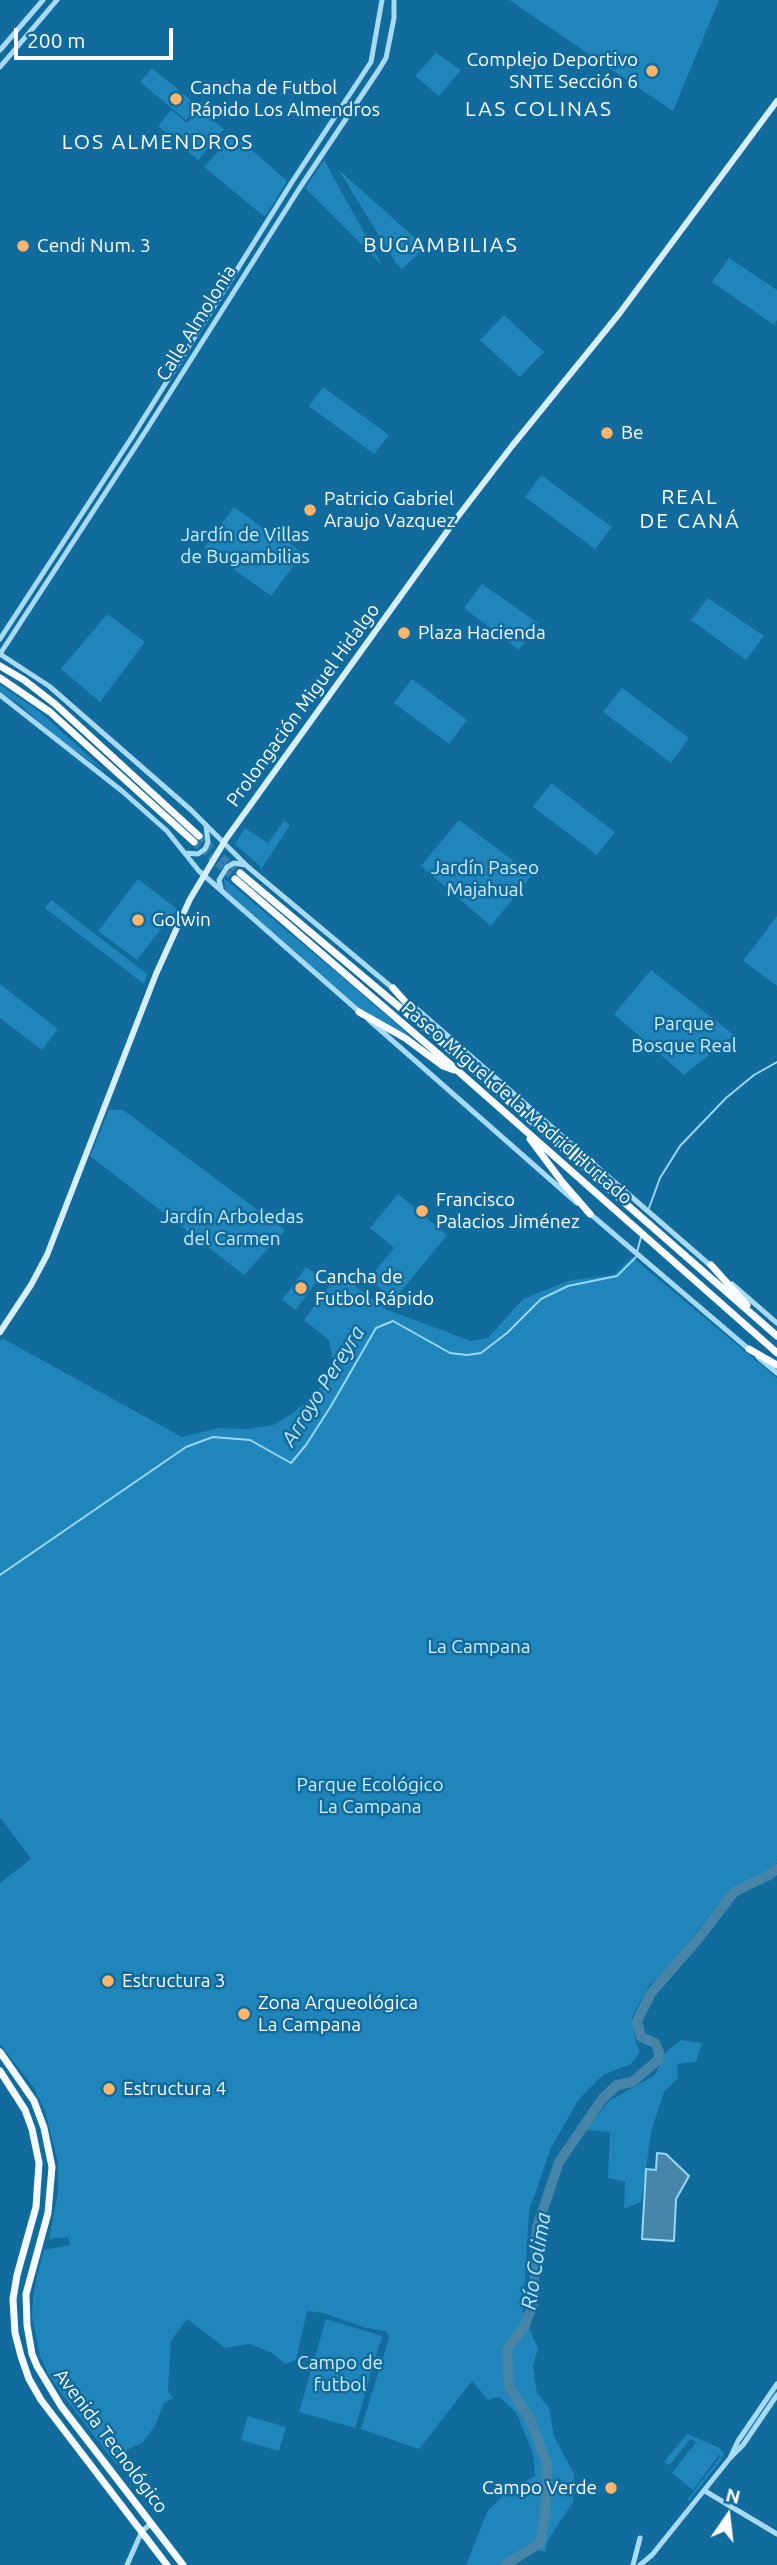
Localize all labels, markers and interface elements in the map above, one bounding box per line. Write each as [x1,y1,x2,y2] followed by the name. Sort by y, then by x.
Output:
[18,14,177,58] scale bar
[27,28,85,52] text: 200 m
[466,49,638,93] place label: Complejo Deportivo SNTE Sección 6
[644,63,660,79] marker: Complejo Deportivo SNTE Sección 6
[190,77,380,121] place label: Cancha de Futbol Rápido Los Almendros
[168,91,184,107] marker: Cancha de Futbol Rápido Los Almendros
[466,96,612,122] district label: LAS COLINAS
[63,129,253,155] district label: LOS ALMENDROS
[365,232,517,258] district label: BUGAMBILIAS
[37,235,151,257] place label: Cendi Num. 3
[15,238,31,254] marker: Cendi Num. 3
[151,261,241,385] street label: Calle Almolonia
[621,422,644,444] place label: Be
[599,425,615,441] marker: Be
[640,484,740,534] district label: REAL DE CANÁ
[324,488,456,532] place label: Patricio Gabriel Araujo Vazquez
[302,502,318,518] marker: Patricio Gabriel Araujo Vazquez
[180,524,310,568] park label: Jardín de Villas de Bugambilias
[222,599,384,811] street label: Prolongación Miguel Hidalgo
[418,622,546,644] place label: Plaza Hacienda
[396,625,412,641] marker: Plaza Hacienda
[431,857,539,901] park label: Jardín Paseo Majahual
[152,909,211,931] place label: Golwin
[130,912,146,928] marker: Golwin
[397,997,637,1209] street label: Paseo Miguel de la Madrid Hurtado
[631,1013,737,1057] park label: Parque Bosque Real
[436,1189,580,1233] place label: Francisco Palacios Jiménez
[414,1203,430,1219] marker: Francisco Palacios Jiménez
[160,1206,304,1250] park label: Jardín Arboledas del Carmen
[315,1266,434,1310] place label: Cancha de Futbol Rápido
[293,1280,309,1296] marker: Cancha de Futbol Rápido
[276,1321,370,1451] water label: Arroyo Pereyra
[427,1636,531,1658] park label: La Campana
[296,1774,444,1818] park label: Parque Ecológico La Campana
[122,1970,226,1992] place label: Estructura 3
[100,1973,116,1989] marker: Estructura 3
[258,1992,418,2036] place label: Zona Arqueológica La Campana
[236,2006,252,2022] marker: Zona Arqueológica La Campana
[123,2078,227,2100] place label: Estructura 4
[101,2081,117,2097] marker: Estructura 4
[516,2211,556,2311] water label: Río Colima
[297,2352,383,2396] park label: Campo de futbol
[49,2364,173,2518] street label: Avenida Tecnológico
[482,2477,597,2499] place label: Campo Verde
[603,2480,619,2496] marker: Campo Verde
[693,2481,763,2551] north arrow
[724,2483,743,2508] text: N

